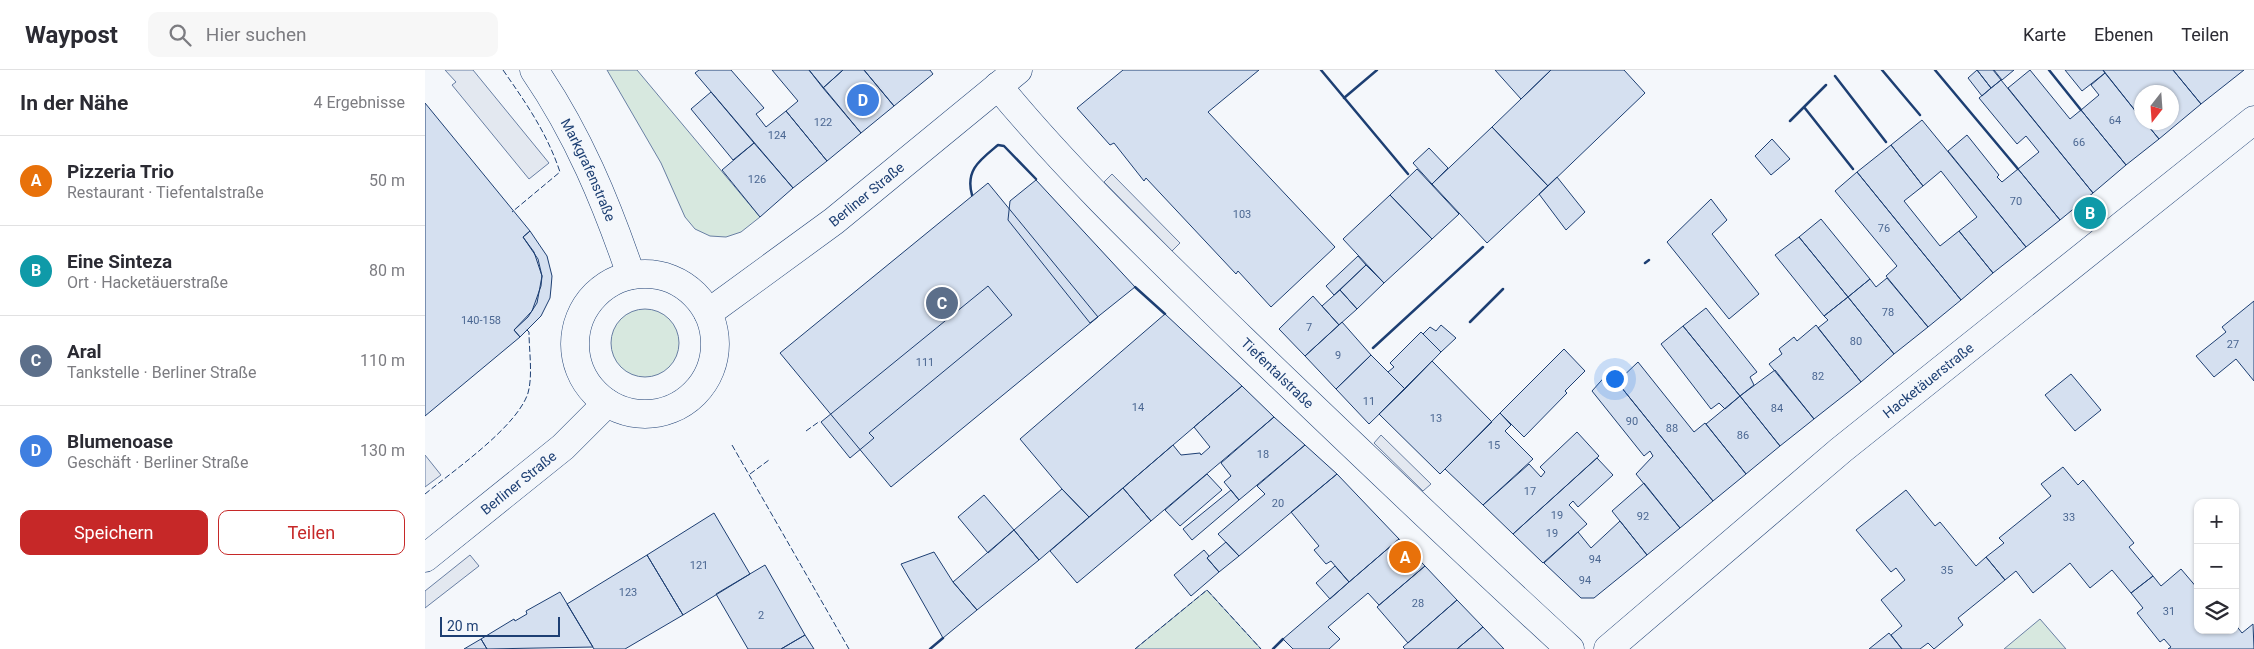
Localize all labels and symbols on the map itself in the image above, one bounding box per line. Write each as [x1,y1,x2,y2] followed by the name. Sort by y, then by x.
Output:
[847,81,879,119] pin: D
[2134,85,2179,130] north arrow
[2109,114,2121,127] house number: 64
[558,116,619,223] street label: Markgrafenstraße
[814,116,832,129] house number: 122
[768,129,786,142] house number: 124
[2073,136,2085,149] house number: 66
[826,159,907,230] street label: Berliner Straße
[748,173,766,186] house number: 126
[2074,194,2106,232] pin: B
[2010,195,2022,208] house number: 70
[1233,208,1251,221] house number: 103
[1878,222,1890,235] house number: 76
[926,284,958,322] pin: C
[1882,306,1894,319] house number: 78
[461,314,501,327] house number: 140-158
[1306,321,1312,334] house number: 7
[1238,335,1317,412] street label: Tiefentalstraße
[1850,335,1862,348] house number: 80
[2227,338,2239,351] house number: 27
[1880,339,1977,421] street label: Hacketäuerstraße
[1335,349,1341,362] house number: 9
[916,356,934,369] house number: 111
[1602,366,1628,392] your location
[1812,370,1824,383] house number: 82
[1363,395,1375,408] house number: 11
[1132,401,1144,414] house number: 14
[1771,402,1783,415] house number: 84
[1430,412,1442,425] house number: 13
[1626,415,1638,428] house number: 90
[1666,422,1678,435] house number: 88
[1737,429,1749,442] house number: 86
[1488,439,1500,452] house number: 15
[478,448,559,518] street label: Berliner Straße
[1257,448,1269,461] house number: 18
[1524,485,1536,498] house number: 17
[1272,497,1284,510] house number: 20
[1551,509,1563,522] house number: 19
[1637,510,1649,523] house number: 92
[2063,511,2075,524] house number: 33
[1546,527,1558,540] house number: 19
[1389,538,1421,576] pin: A
[1589,553,1601,566] house number: 94
[690,559,708,572] house number: 121
[1941,564,1953,577] house number: 35
[1579,574,1591,587] house number: 94
[619,586,637,599] house number: 123
[1412,597,1424,610] house number: 28
[2163,605,2175,618] house number: 31
[758,609,764,622] house number: 2
[440,614,560,637] scale bar

